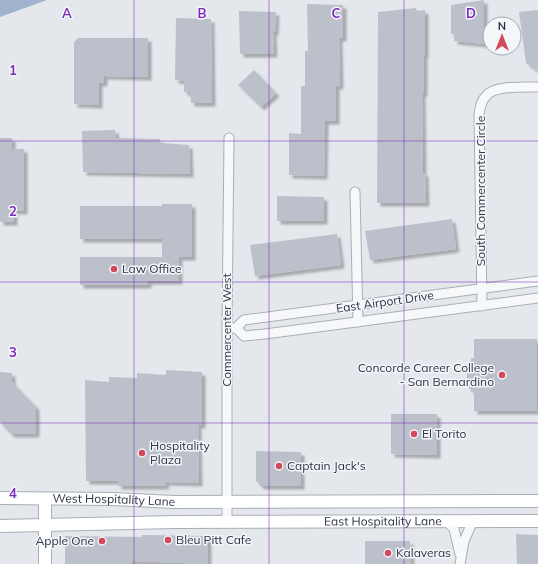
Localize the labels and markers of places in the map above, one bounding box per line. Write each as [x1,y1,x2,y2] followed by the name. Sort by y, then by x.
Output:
[122,261,182,276] place label: Law Office
[109,264,119,274] marker: Law Office
[358,360,494,389] place label: Concorde Career College - San Bernardino
[497,370,507,380] marker: Concorde Career College - San Bernardino
[422,426,467,441] place label: El Torito
[409,429,419,439] marker: El Torito
[150,438,210,467] place label: Hospitality Plaza
[137,448,147,458] marker: Hospitality Plaza
[287,458,366,473] place label: Captain Jack's
[274,461,284,471] marker: Captain Jack's
[176,532,251,547] place label: Bleu Pitt Cafe
[35,533,94,548] place label: Apple One
[163,535,173,545] marker: Bleu Pitt Cafe
[97,536,107,546] marker: Apple One
[396,545,451,560] place label: Kalaveras
[383,548,393,558] marker: Kalaveras

